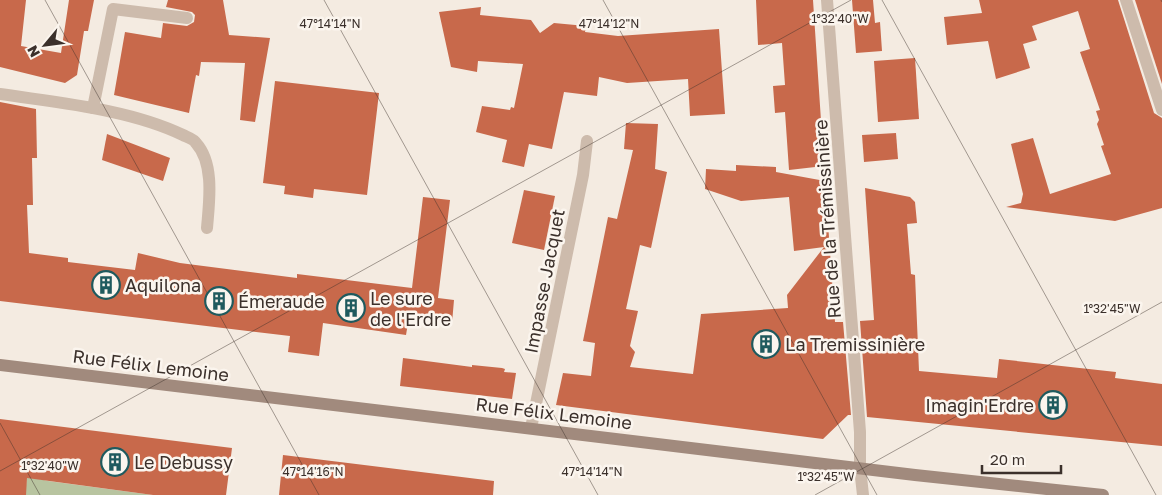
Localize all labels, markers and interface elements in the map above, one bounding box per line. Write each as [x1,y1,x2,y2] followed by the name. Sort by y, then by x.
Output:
[811,11,869,26] text: 1°32'40"W
[299,16,361,31] text: 47°14'14"N
[579,16,639,31] text: 47°14'12"N
[20,20,70,70] north arrow
[23,43,43,60] text: N
[809,119,845,319] street label: Rue de la Trémissinière
[519,207,569,355] street label: Impasse Jacquet
[91,270,121,300] building icon: Aquilona
[125,274,201,296] place label: Aquilona
[204,286,234,316] building icon: Émeraude
[370,287,451,330] place label: Le sure de l'Erdre
[238,290,325,312] place label: Émeraude
[336,293,366,323] building icon: Le sure de l'Erdre
[1084,301,1141,316] text: 1°32'45"W
[751,329,781,359] building icon: La Tremissinière
[785,333,925,355] place label: La Tremissinière
[72,345,230,385] street label: Rue Félix Lemoine
[1038,390,1068,420] building icon: Imagin'Erdre
[475,393,633,433] street label: Rue Félix Lemoine
[925,394,1034,416] place label: Imagin'Erdre
[982,442,1061,474] scale bar
[100,447,130,477] building icon: Le Debussy
[990,450,1025,468] text: 20 m
[134,451,233,473] place label: Le Debussy
[21,458,79,473] text: 1°32'40"W
[282,464,344,479] text: 47°14'16"N
[561,464,623,479] text: 47°14'14"N
[798,469,855,484] text: 1°32'45"W

